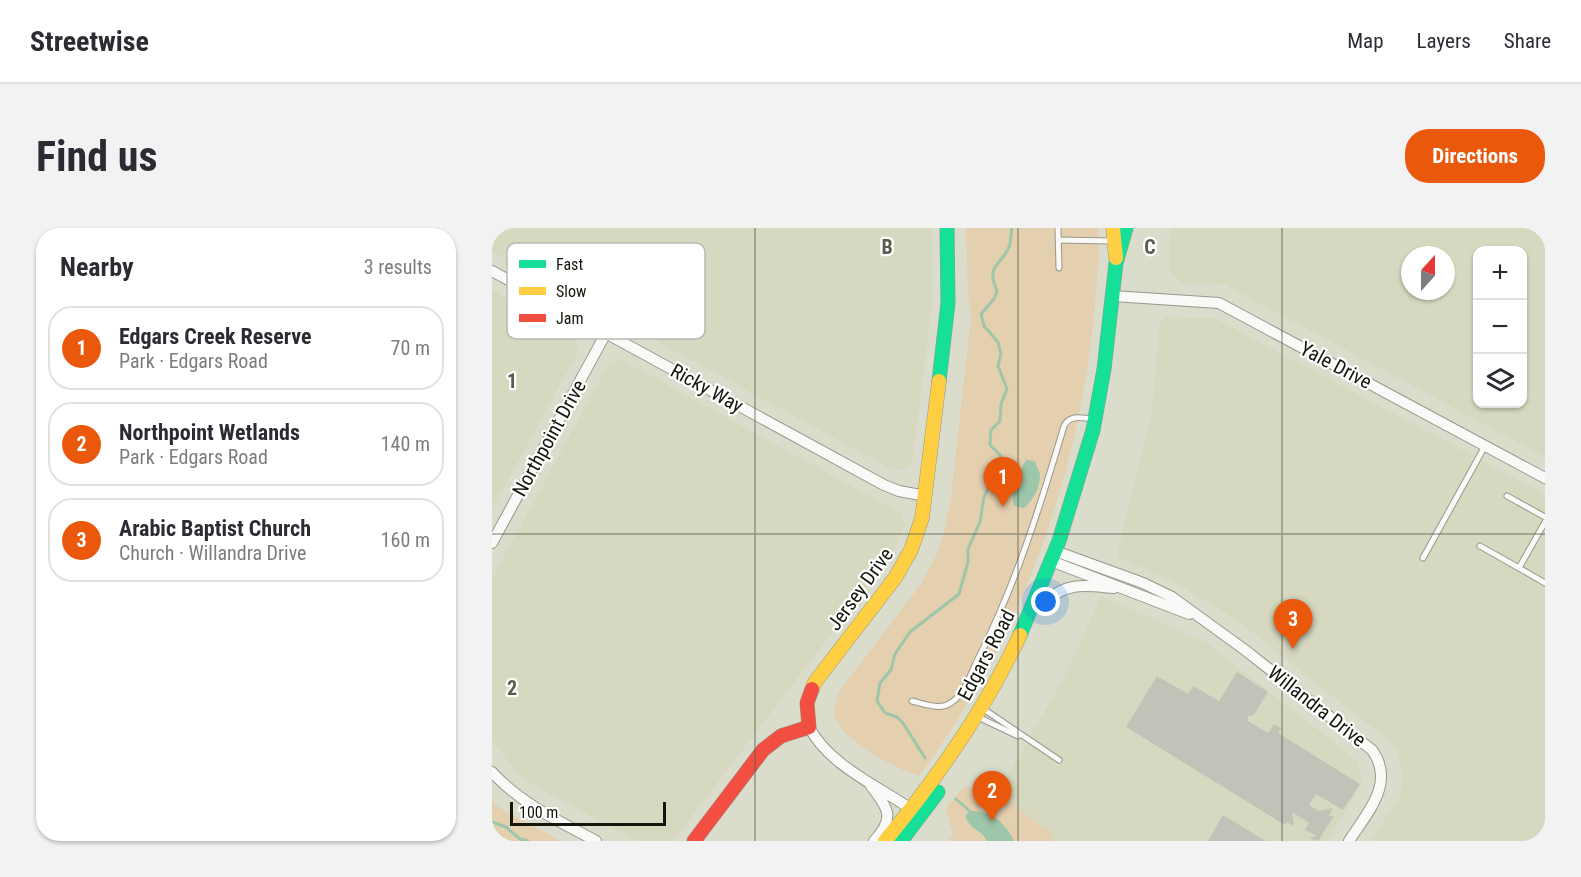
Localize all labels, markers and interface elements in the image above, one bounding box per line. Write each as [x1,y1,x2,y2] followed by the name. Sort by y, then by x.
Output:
[30,25,149,58] text: Streetwise
[1347,29,1384,53] text: Map
[1417,29,1471,53] text: Layers
[1504,29,1551,53] text: Share
[1405,129,1545,183] button: Directions
[36,132,157,181] text: Find us
[881,235,893,259] text: B
[1144,235,1156,259] text: C
[507,243,705,339] legend
[1401,246,1455,300] north arrow
[1473,246,1527,408] map controls
[1473,246,1527,300] button: +
[60,252,134,282] text: Nearby
[364,255,432,279] text: 3 results
[556,255,583,274] text: Fast
[556,282,586,301] text: Slow
[1473,300,1527,354] button: −
[556,309,583,328] text: Jam
[119,324,312,349] text: Edgars Creek Reserve
[76,336,87,360] text: 1
[391,336,430,360] text: 70 m
[1296,336,1376,394] street label: Yale Drive
[119,349,268,373] text: Park · Edgars Road
[1473,354,1527,408] button: layers
[667,358,747,418] street label: Ricky Way
[507,369,517,393] text: 1
[507,376,591,500] street label: Northpoint Drive
[119,420,300,445] text: Northpoint Wetlands
[76,432,87,456] text: 2
[381,432,430,456] text: 140 m
[119,445,268,469] text: Park · Edgars Road
[984,458,1022,507] pin: 1
[119,516,311,541] text: Arabic Baptist Church
[76,528,87,552] text: 3
[381,528,430,552] text: 160 m
[119,541,307,565] text: Church · Willandra Drive
[822,543,898,635] street label: Jersey Drive
[1031,587,1060,616] your location
[1274,600,1312,649] pin: 3
[952,606,1020,704] street label: Edgars Road
[1263,660,1371,752] street label: Willandra Drive
[507,676,517,700] text: 2
[972,772,1012,821] pin: 2
[510,799,666,826] scale bar
[519,803,558,822] text: 100 m

